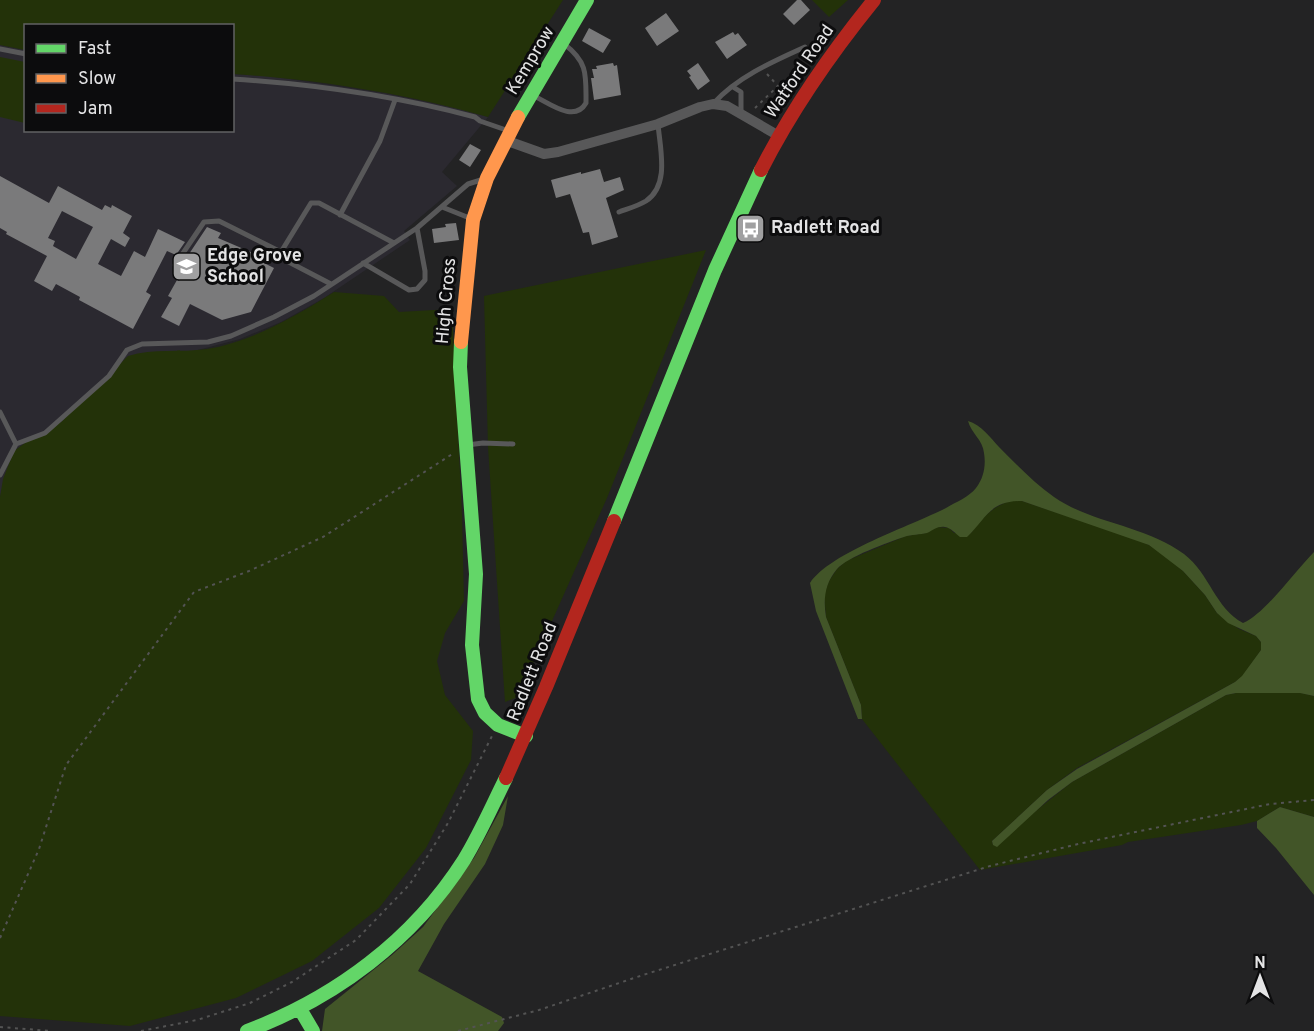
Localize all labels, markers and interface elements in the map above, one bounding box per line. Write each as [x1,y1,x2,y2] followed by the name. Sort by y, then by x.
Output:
[760,21,840,123] street label: Watford Road
[502,22,561,100] street label: Kemprow
[24,24,234,132] legend
[78,38,111,61] text: Fast
[78,68,116,91] text: Slow
[78,98,113,121] text: Jam
[734,212,766,244] bus stop icon: Radlett Road
[771,217,880,240] place label: Radlett Road
[207,245,302,289] place label: Edge Grove School
[170,250,202,282] school or university icon: Edge Grove School
[432,257,462,345] street label: High Cross
[503,619,563,725] street label: Radlett Road
[1230,947,1290,1007] north arrow
[1254,954,1266,974] text: N

